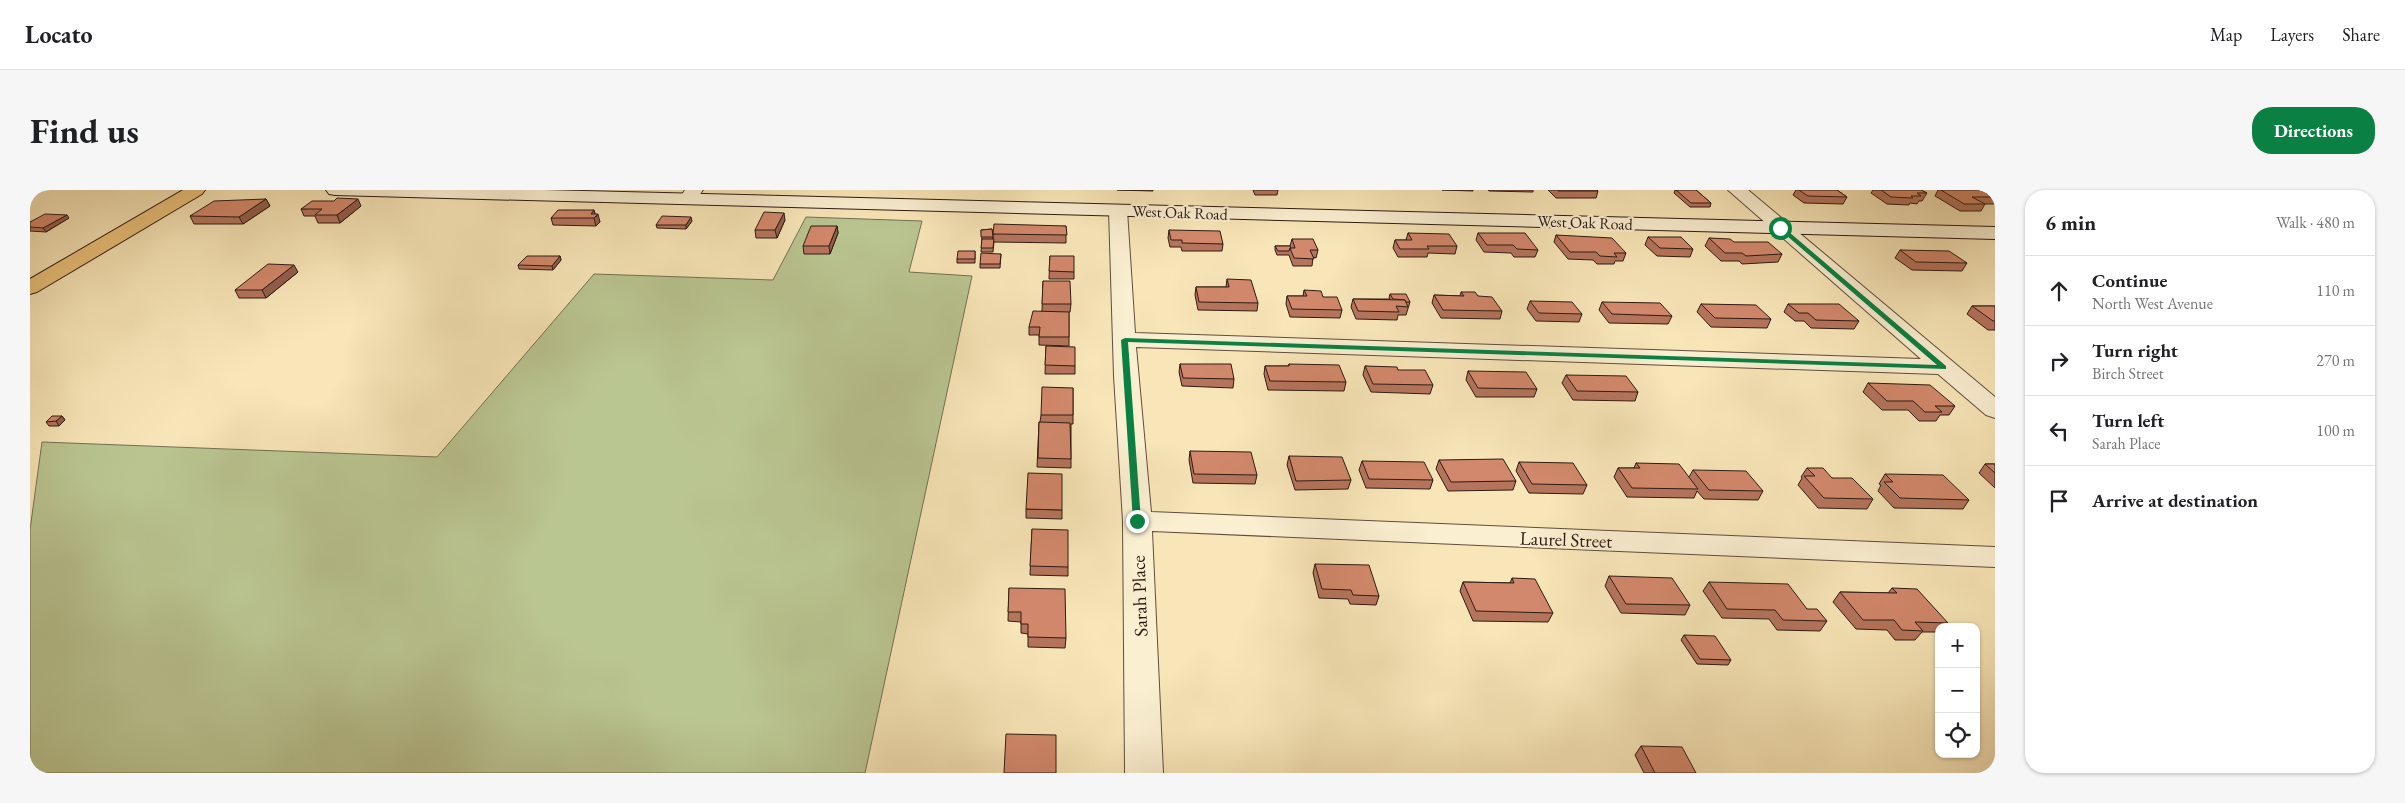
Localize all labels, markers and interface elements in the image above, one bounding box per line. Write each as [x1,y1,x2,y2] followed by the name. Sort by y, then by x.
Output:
[25,19,93,50] text: Locato
[2210,23,2242,46] text: Map
[2270,23,2314,46] text: Layers
[2342,23,2380,46] text: Share
[2252,107,2375,154] button: Directions
[30,108,139,153] text: Find us
[1132,200,1229,225] street label: West Oak Road
[2045,209,2096,236] text: 6 min
[1537,210,1634,235] street label: West Oak Road
[2276,212,2355,233] text: Walk · 480 m
[1769,217,1792,240] route start
[2092,268,2167,293] text: Continue
[2045,277,2073,305] icon: ahead
[2316,280,2355,301] text: 110 m
[2092,293,2213,314] text: North West Avenue
[2092,338,2178,363] text: Turn right
[2045,347,2073,375] icon: right
[2316,350,2355,371] text: 270 m
[2092,363,2164,384] text: Birch Street
[2092,408,2164,433] text: Turn left
[2045,417,2073,445] icon: left
[2316,420,2355,441] text: 100 m
[2092,433,2160,454] text: Sarah Place
[2045,487,2073,515] icon: arrive
[2092,488,2258,513] text: Arrive at destination
[1126,510,1149,533] route end
[1519,525,1613,554] street label: Laurel Street
[1126,555,1153,637] street label: Sarah Place
[1935,623,1980,758] map controls
[1935,623,1980,668] button: +
[1935,668,1980,713] button: −
[1935,713,1980,758] button: locate

